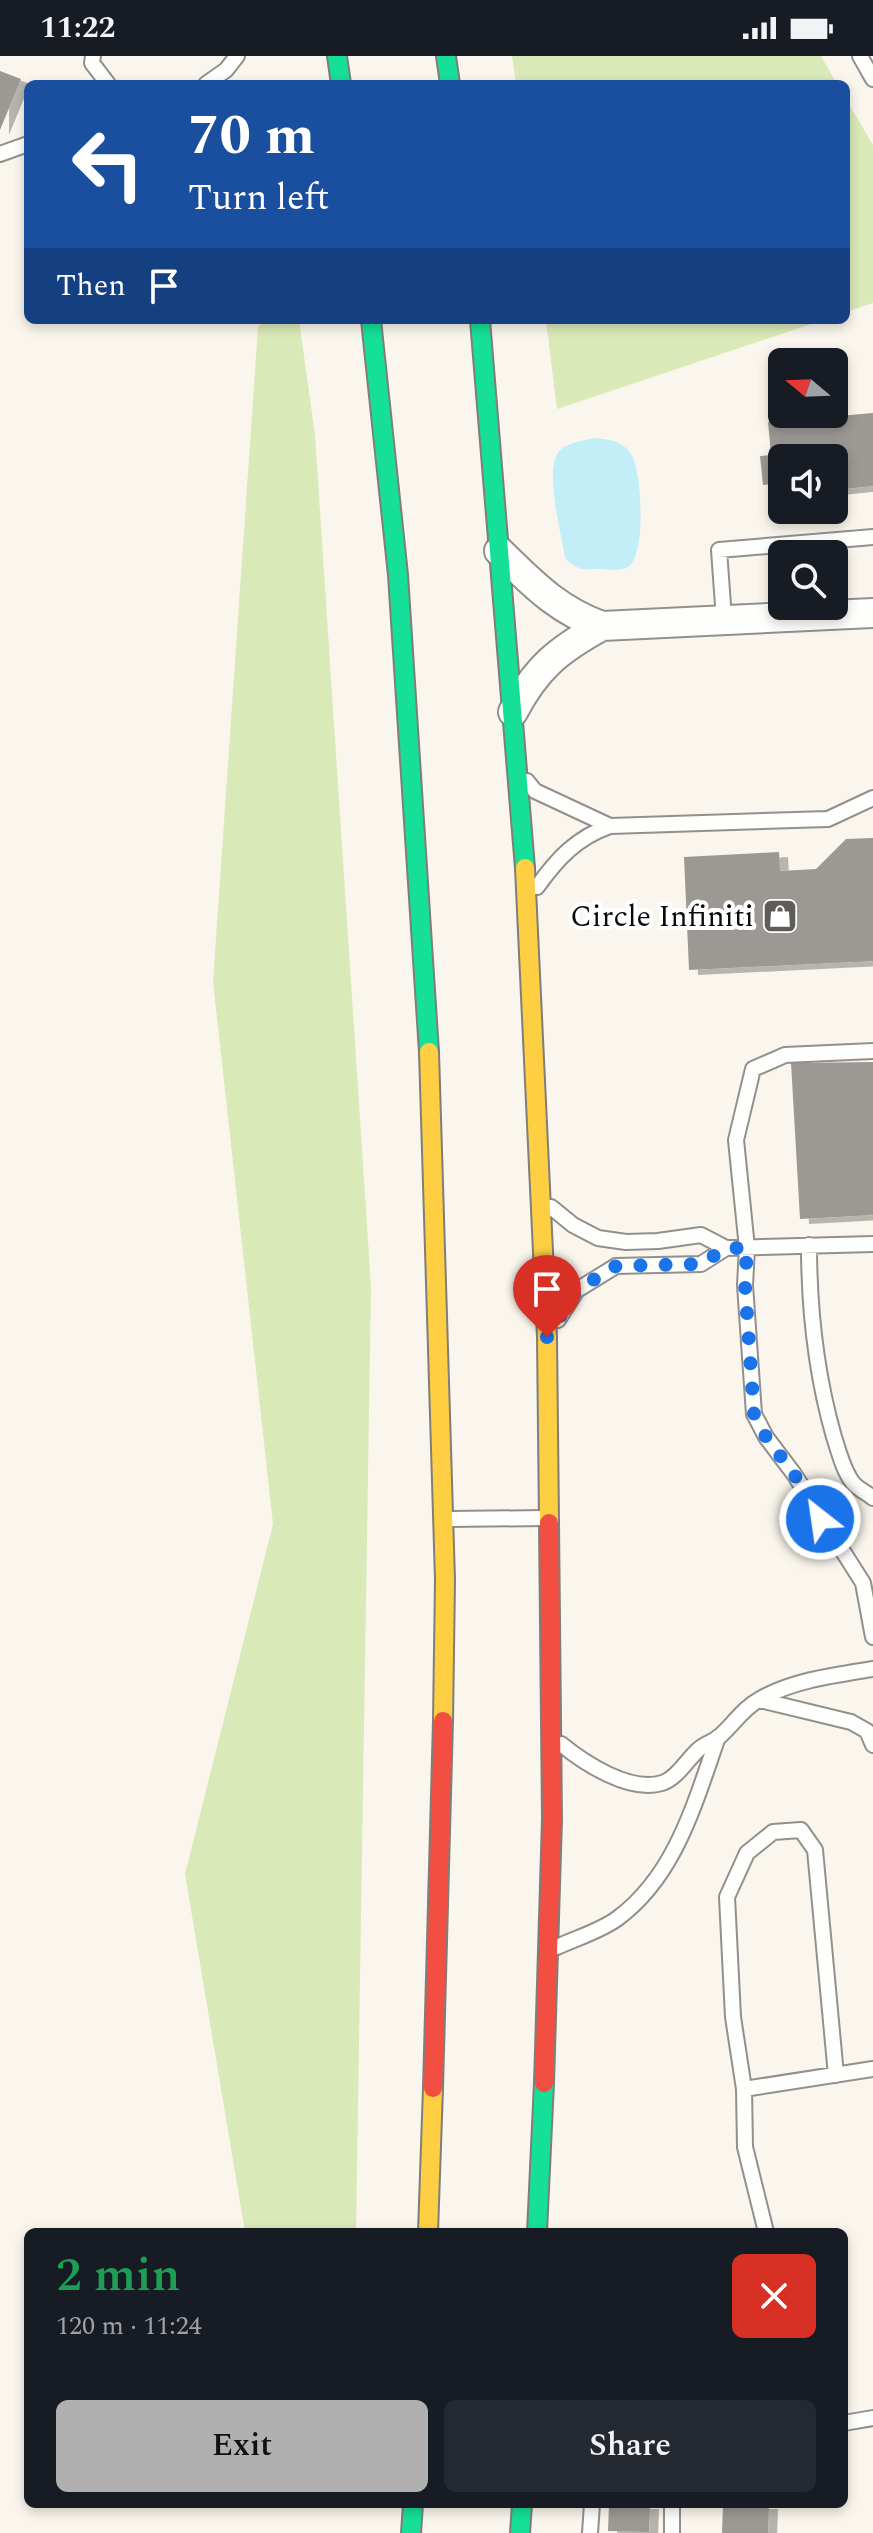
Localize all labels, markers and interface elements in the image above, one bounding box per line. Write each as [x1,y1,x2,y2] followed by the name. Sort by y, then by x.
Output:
[40,5,115,51] text: 11:22
[188,94,315,179] text: 70 m
[56,112,160,216] icon: left
[188,171,329,226] text: Turn left
[56,263,126,309] text: Then
[142,264,186,308] icon: arrive
[768,348,848,428] north arrow
[768,348,848,620] map controls
[768,444,848,524] button: sound
[768,540,848,620] button: search
[570,894,754,940] place label: Circle Infiniti
[761,897,799,935] shop icon: Circle Infiniti
[513,1255,581,1337] pin
[525,1267,569,1311] icon: arrive
[778,1477,862,1561] position arrow
[56,2239,181,2312] text: 2 min
[732,2254,816,2338] button: close
[56,2306,202,2346] text: 120 m · 11:24
[56,2400,428,2492] button: Exit
[444,2400,816,2492] button: Share

